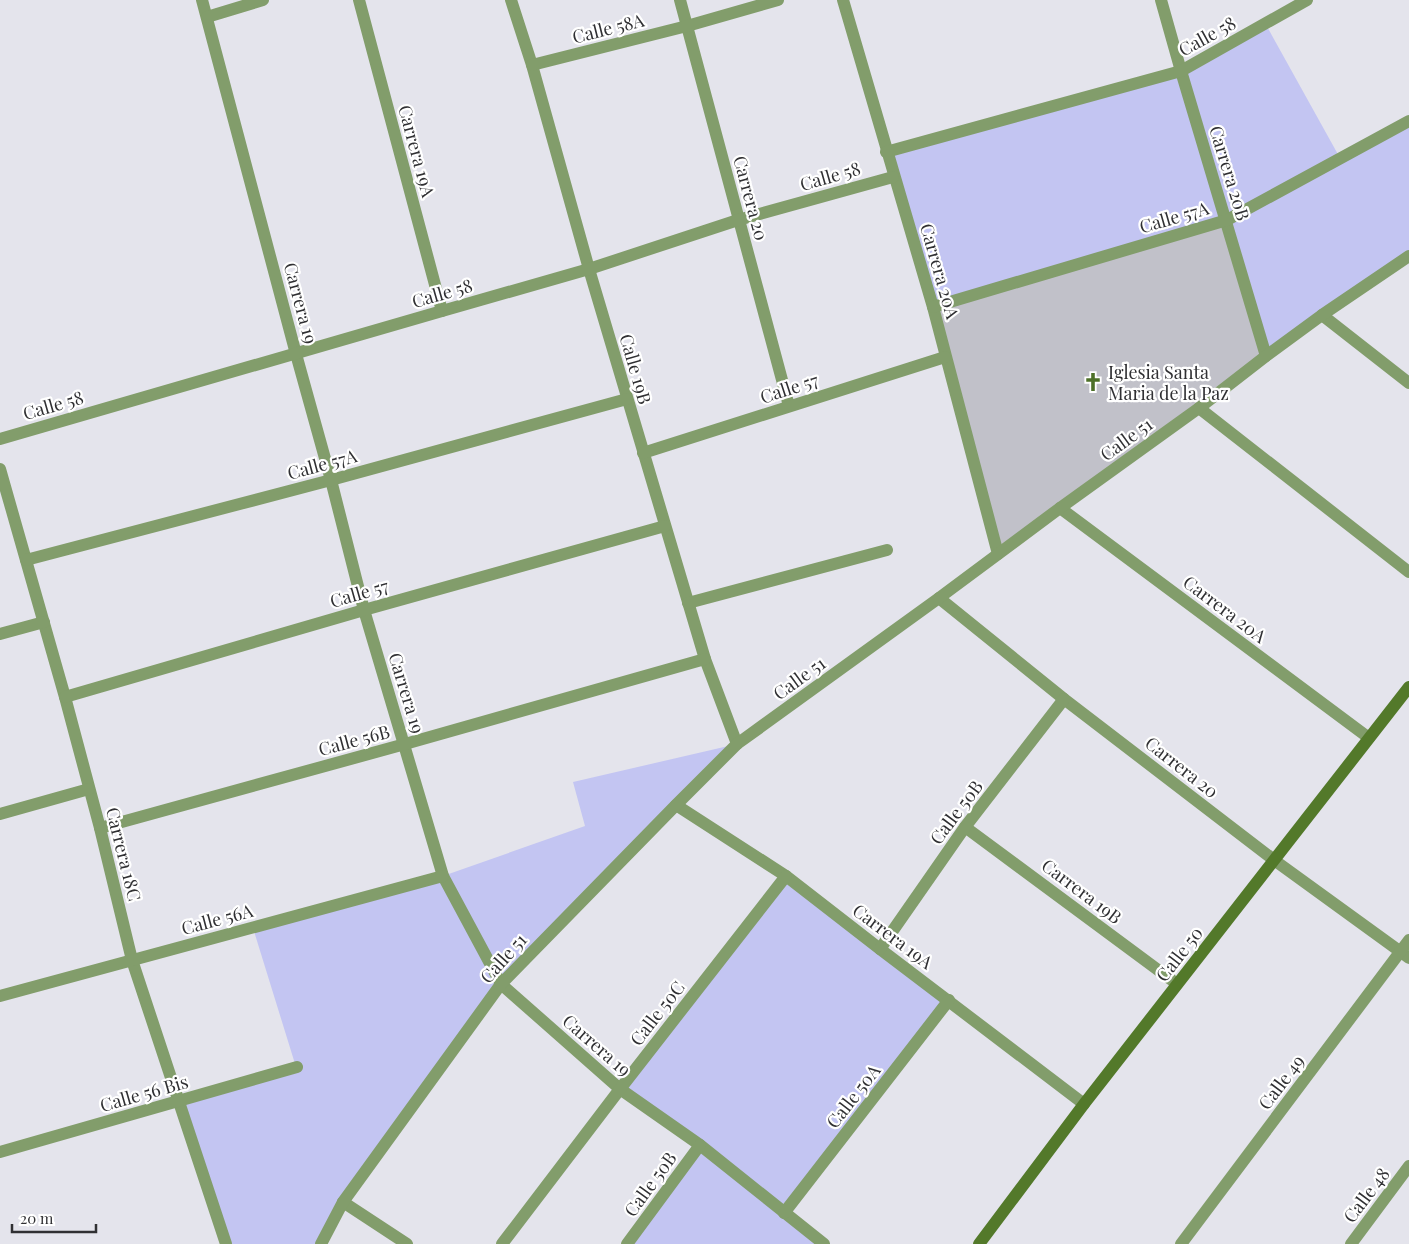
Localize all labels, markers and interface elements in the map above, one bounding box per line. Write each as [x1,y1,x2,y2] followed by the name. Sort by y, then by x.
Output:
[570,7,647,49] street label: Calle 58A
[1174,11,1240,61] street label: Calle 58
[393,102,441,200] street label: Carrera 19A
[1204,123,1256,223] street label: Carrera 20B
[728,153,774,243] street label: Carrera 20
[797,156,863,196] street label: Calle 58
[1136,195,1212,238] street label: Calle 57A
[915,221,965,322] street label: Carrera 20A
[279,260,323,346] street label: Carrera 19
[409,273,475,313] street label: Calle 58
[615,331,657,407] street label: Calle 19B
[1108,360,1229,405] place label: Iglesia Santa Maria de la Paz
[757,367,822,409] street label: Calle 57
[1082,371,1104,393] church icon: Iglesia Santa Maria de la Paz
[20,385,86,425] street label: Calle 58
[1095,412,1157,466] street label: Calle 51
[285,443,360,485] street label: Calle 57A
[1179,570,1272,649] street label: Carrera 20A
[327,573,392,613] street label: Calle 57
[383,650,431,736] street label: Carrera 19
[768,651,830,705] street label: Calle 51
[316,719,392,761] street label: Calle 56B
[1140,731,1224,803] street label: Carrera 20
[924,775,988,849] street label: Calle 50B
[101,805,147,903] street label: Carrera 18C
[1037,853,1127,929] street label: Carrera 19B
[179,898,256,940] street label: Calle 56A
[848,898,938,974] street label: Carrera 19A
[1150,922,1208,986] street label: Calle 50
[474,928,532,988] street label: Calle 51
[624,976,690,1050] street label: Calle 50C
[558,1009,636,1081] street label: Carrera 19
[1253,1050,1309,1114] street label: Calle 49
[821,1059,886,1133] street label: Calle 50A
[97,1069,191,1117] street label: Calle 56 Bis
[618,1147,682,1221] street label: Calle 50B
[1337,1163,1395,1227] street label: Calle 48
[12,1202,96,1234] scale bar
[20,1208,54,1228] text: 20 m

